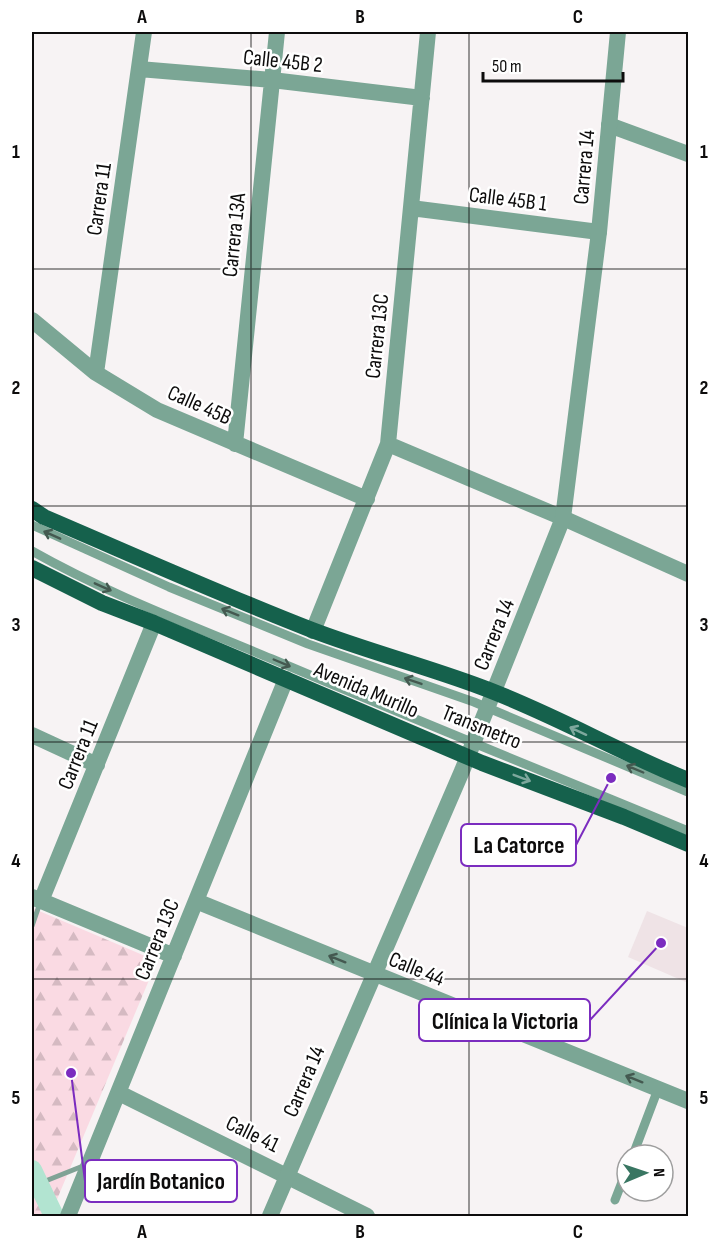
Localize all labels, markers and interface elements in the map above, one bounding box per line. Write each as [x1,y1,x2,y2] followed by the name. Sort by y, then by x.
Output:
[136,5,147,29] text: A
[355,5,365,29] text: B
[573,5,583,29] text: C
[242,44,324,79] street label: Calle 45B 2
[483,45,622,83] scale bar
[492,56,522,77] text: 50 m
[568,129,601,206] street label: Carrera 14
[12,140,20,164] text: 1
[700,140,708,164] text: 1
[81,161,118,237] street label: Carrera 11
[467,181,549,218] street label: Calle 45B 1
[217,191,252,278] street label: Carrera 13A
[360,292,395,380] street label: Carrera 13C
[12,376,20,400] text: 2
[700,376,708,400] text: 2
[163,379,236,431] street label: Calle 45B
[43,528,61,540] one-way arrow
[93,582,111,593] one-way arrow
[468,595,521,674] street label: Carrera 14
[222,606,240,617] one-way arrow
[12,613,21,637] text: 3
[700,613,709,637] text: 3
[309,656,423,724] street label: Avenida Murillo
[272,658,291,669] one-way arrow
[404,674,423,685] one-way arrow
[438,699,525,756] street label: Transmetro
[52,715,105,794] street label: Carrera 11
[569,724,587,736] one-way arrow
[626,763,644,774] one-way arrow
[512,773,531,784] one-way arrow
[461,824,576,866] callout: La Catorce
[474,831,564,860] text: La Catorce
[11,849,21,873] text: 4
[699,849,709,873] text: 4
[129,895,186,984] street label: Carrera 13C
[385,946,448,993] street label: Calle 44
[328,953,346,964] one-way arrow
[419,999,590,1041] callout: Clínica la Victoria
[432,1007,578,1036] text: Clínica la Victoria
[277,1042,331,1121] street label: Carrera 14
[626,1073,644,1084] one-way arrow
[12,1086,21,1110] text: 5
[700,1086,709,1110] text: 5
[221,1110,284,1159] street label: Calle 41
[615,1143,675,1203] north arrow
[85,1160,237,1202] callout: Jardín Botanico
[96,1167,225,1196] text: Jardín Botanico
[649,1168,668,1177] text: N
[136,1220,147,1244] text: A
[355,1220,365,1244] text: B
[573,1220,583,1244] text: C

